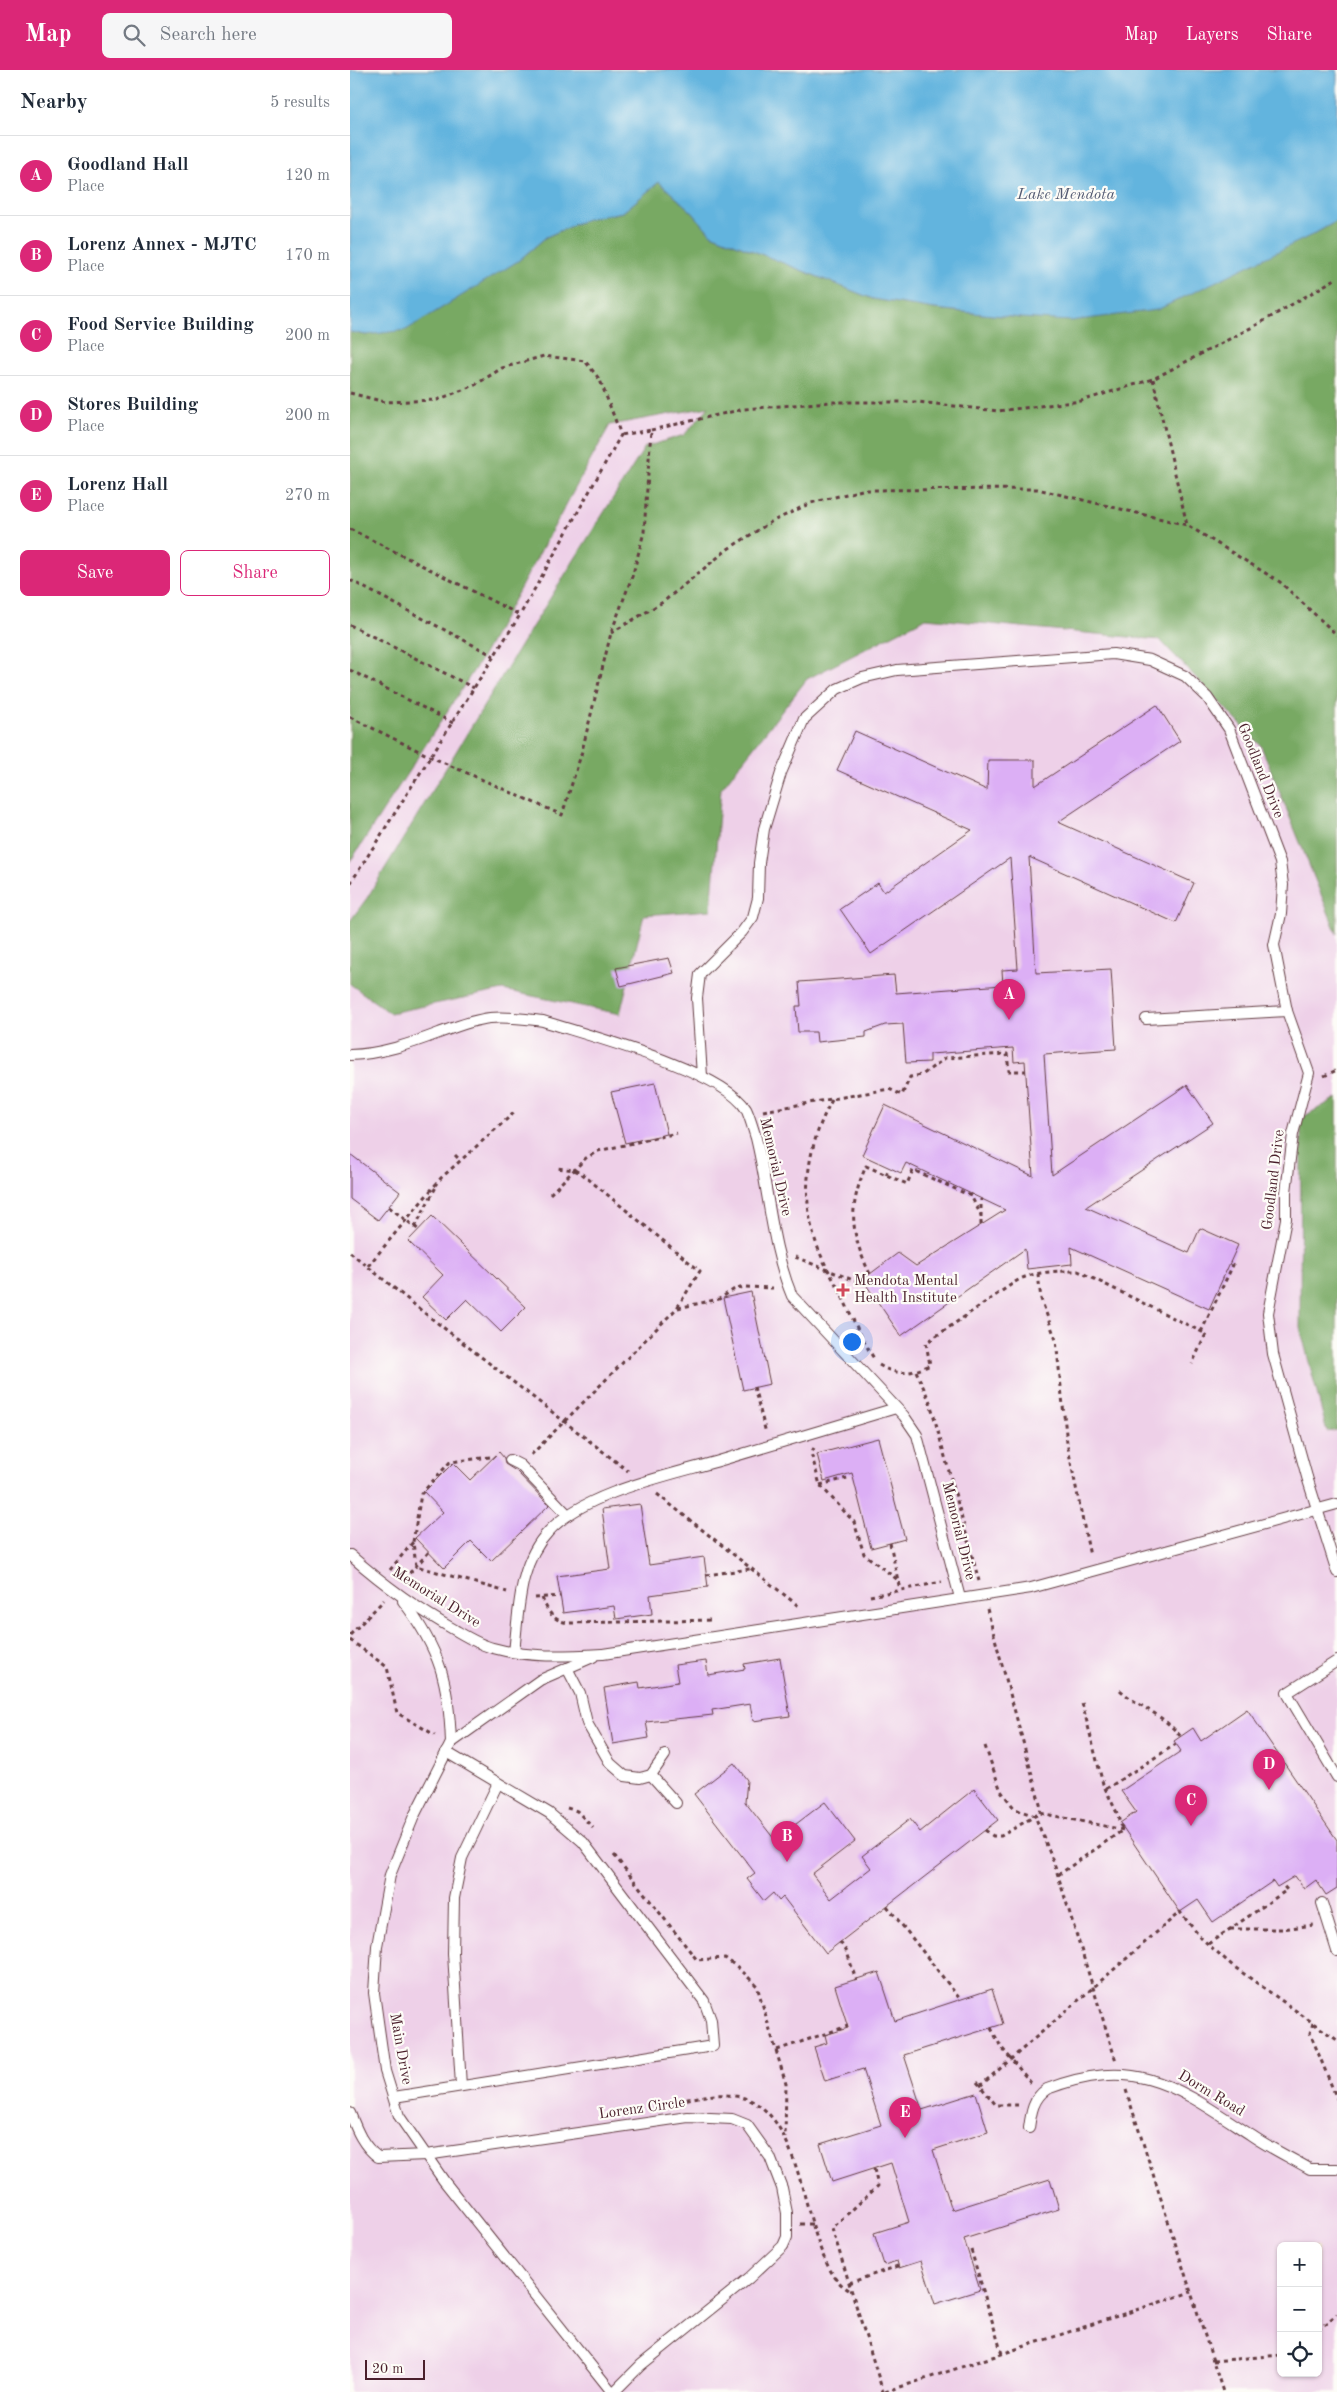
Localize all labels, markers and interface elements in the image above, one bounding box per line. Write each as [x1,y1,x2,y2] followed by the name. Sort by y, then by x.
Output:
[102,13,452,58] search box
[120,21,148,49] icon: search
[25,23,72,47] text: Map
[160,26,257,45] text: Search here
[1124,26,1158,44] text: Map
[1186,26,1238,44] text: Layers
[1266,26,1312,44] text: Share
[20,92,88,113] text: Nearby
[270,95,330,111] text: 5 results
[67,156,189,175] text: Goodland Hall
[30,168,42,184] text: A
[285,168,330,184] text: 120 m
[67,179,104,195] text: Place
[1016,187,1115,203] water label: Lake Mendota
[67,236,256,255] text: Lorenz Annex - MJTC
[30,248,42,264] text: B
[285,248,330,264] text: 170 m
[67,259,104,275] text: Place
[67,316,254,335] text: Food Service Building
[31,328,41,344] text: C
[285,328,330,344] text: 200 m
[67,339,104,355] text: Place
[67,396,198,415] text: Stores Building
[30,408,42,424] text: D
[285,408,330,424] text: 200 m
[67,419,104,435] text: Place
[67,476,168,495] text: Lorenz Hall
[30,488,42,504] text: E
[285,488,330,504] text: 270 m
[67,499,104,515] text: Place
[20,550,170,596] button: Save
[180,550,330,596] button: Share
[1234,721,1286,821] street label: Goodland Drive
[993,979,1025,1020] pin: A
[756,1116,794,1218] street label: Memorial Drive
[1260,1129,1288,1231] street label: Goodland Drive
[854,1274,958,1306] place label: Mendota Mental Health Institute
[836,1283,850,1297] marker: Mendota Mental Health Institute
[839,1329,865,1355] your location
[939,1480,977,1582] street label: Memorial Drive
[389,1565,483,1631] street label: Memorial Drive
[1253,1749,1285,1790] pin: D
[1175,1785,1207,1826] pin: C
[771,1821,803,1862] pin: B
[386,2012,414,2086] street label: Main Drive
[1175,2068,1247,2120] street label: Dorm Road
[598,2095,686,2122] street label: Lorenz Circle
[889,2097,921,2138] pin: E
[1277,2242,1322,2377] map controls
[1277,2242,1322,2287] button: +
[1277,2287,1322,2332] button: −
[1277,2332,1322,2377] button: locate
[365,2357,425,2380] scale bar
[372,2362,403,2376] text: 20 m

